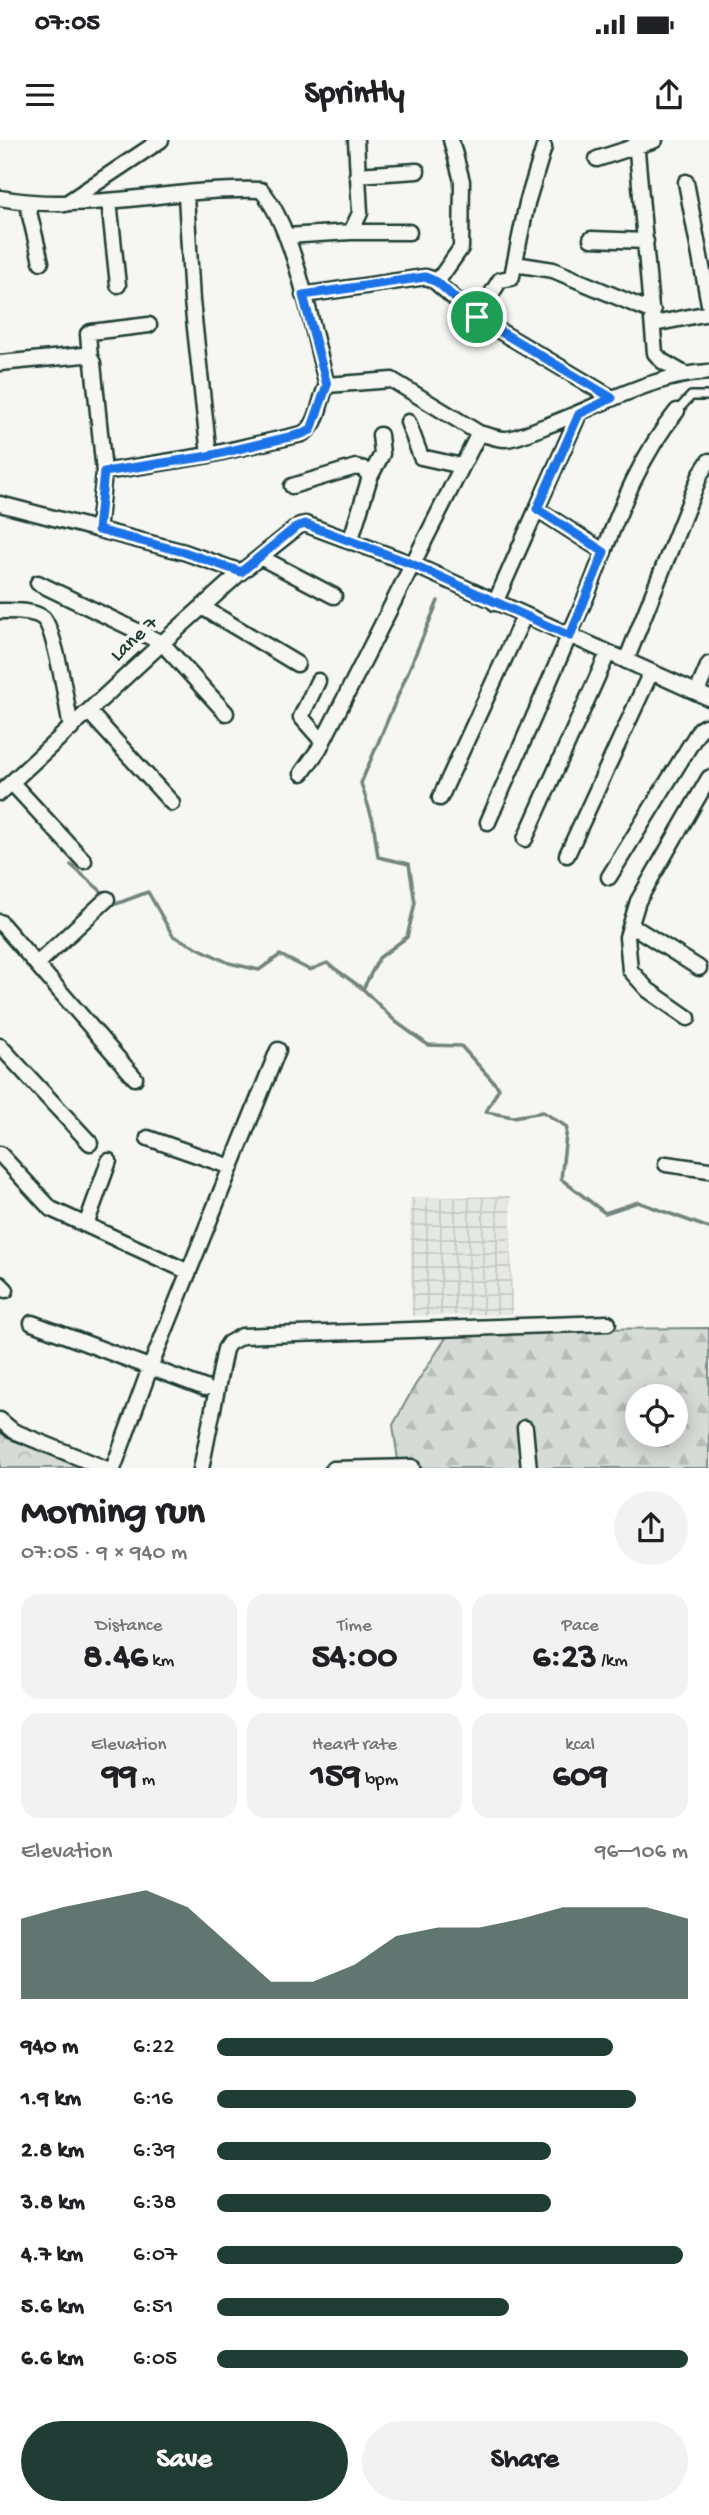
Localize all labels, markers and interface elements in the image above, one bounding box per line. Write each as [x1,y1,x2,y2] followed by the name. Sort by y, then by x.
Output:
[35,9,100,40] text: 07:05
[21,76,59,114] icon: menu
[305,76,404,114] text: Sprintly
[650,76,688,114] icon: share
[447,287,507,347] pin
[458,298,496,336] icon: arrive
[106,611,165,668] street label: Lane 7
[625,1384,688,1447] map controls
[625,1384,688,1447] button: locate
[614,1491,688,1565] button: share
[21,1492,205,1536] text: Morning run
[21,1540,187,1567] text: 07:05 · 9 × 940 m
[95,1615,162,1638] text: Distance
[337,1615,372,1638] text: Time
[562,1615,599,1638] text: Pace
[83,1638,148,1679] text: 8.46
[312,1638,397,1679] text: 54:00
[533,1638,597,1679] text: 6:23
[148,1650,174,1673] text: km
[597,1650,628,1673] text: /km
[91,1734,167,1757] text: Elevation
[312,1734,397,1757] text: Heart rate
[565,1734,595,1757] text: kcal
[102,1757,137,1798] text: 99
[311,1757,361,1798] text: 159
[553,1757,608,1798] text: 609
[137,1769,155,1792] text: m
[361,1769,398,1792] text: bpm
[21,1839,112,1866] text: Elevation
[595,1839,688,1866] text: 96–106 m
[21,2034,78,2061] text: 940 m
[133,2034,174,2061] text: 6:22
[21,2086,81,2113] text: 1.9 km
[133,2086,173,2113] text: 6:16
[21,2138,84,2165] text: 2.8 km
[133,2138,175,2165] text: 6:39
[21,2190,85,2217] text: 3.8 km
[133,2190,176,2217] text: 6:38
[21,2242,83,2269] text: 4.7 km
[133,2242,177,2269] text: 6:07
[21,2294,84,2321] text: 5.6 km
[133,2294,173,2321] text: 6:51
[21,2346,84,2373] text: 6.6 km
[133,2346,177,2373] text: 6:05
[21,2421,348,2501] button: Save
[362,2421,688,2501] button: Share

